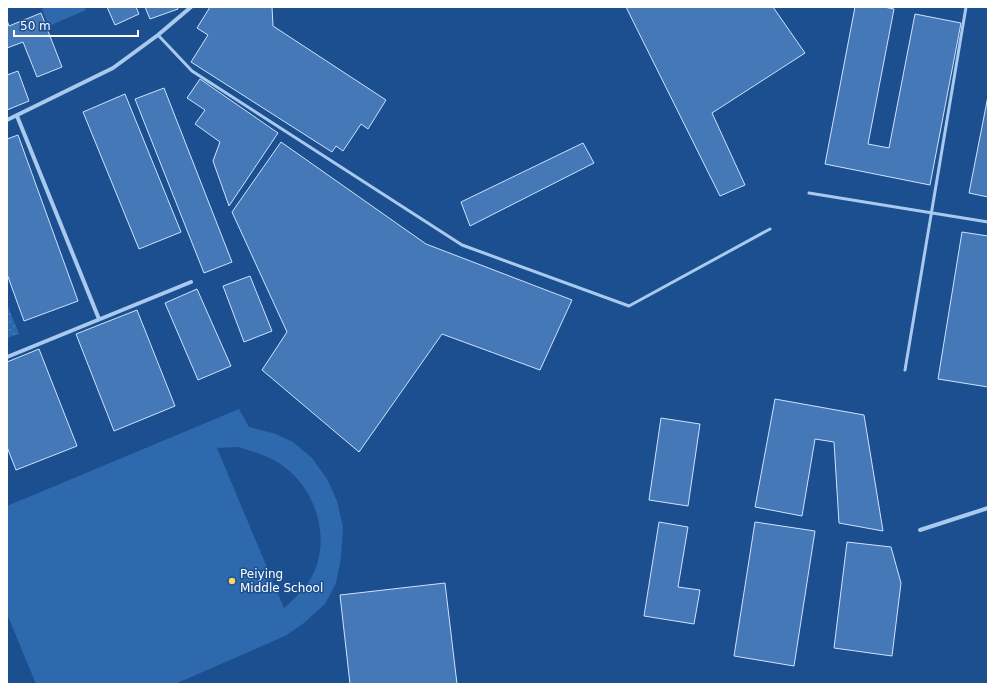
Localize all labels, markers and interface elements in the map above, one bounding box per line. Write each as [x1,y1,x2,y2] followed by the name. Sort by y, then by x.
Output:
[14,12,138,38] scale bar
[20,19,51,33] text: 50 m
[240,567,323,595] place label: Peiying Middle School
[227,576,237,586] marker: Peiying Middle School

